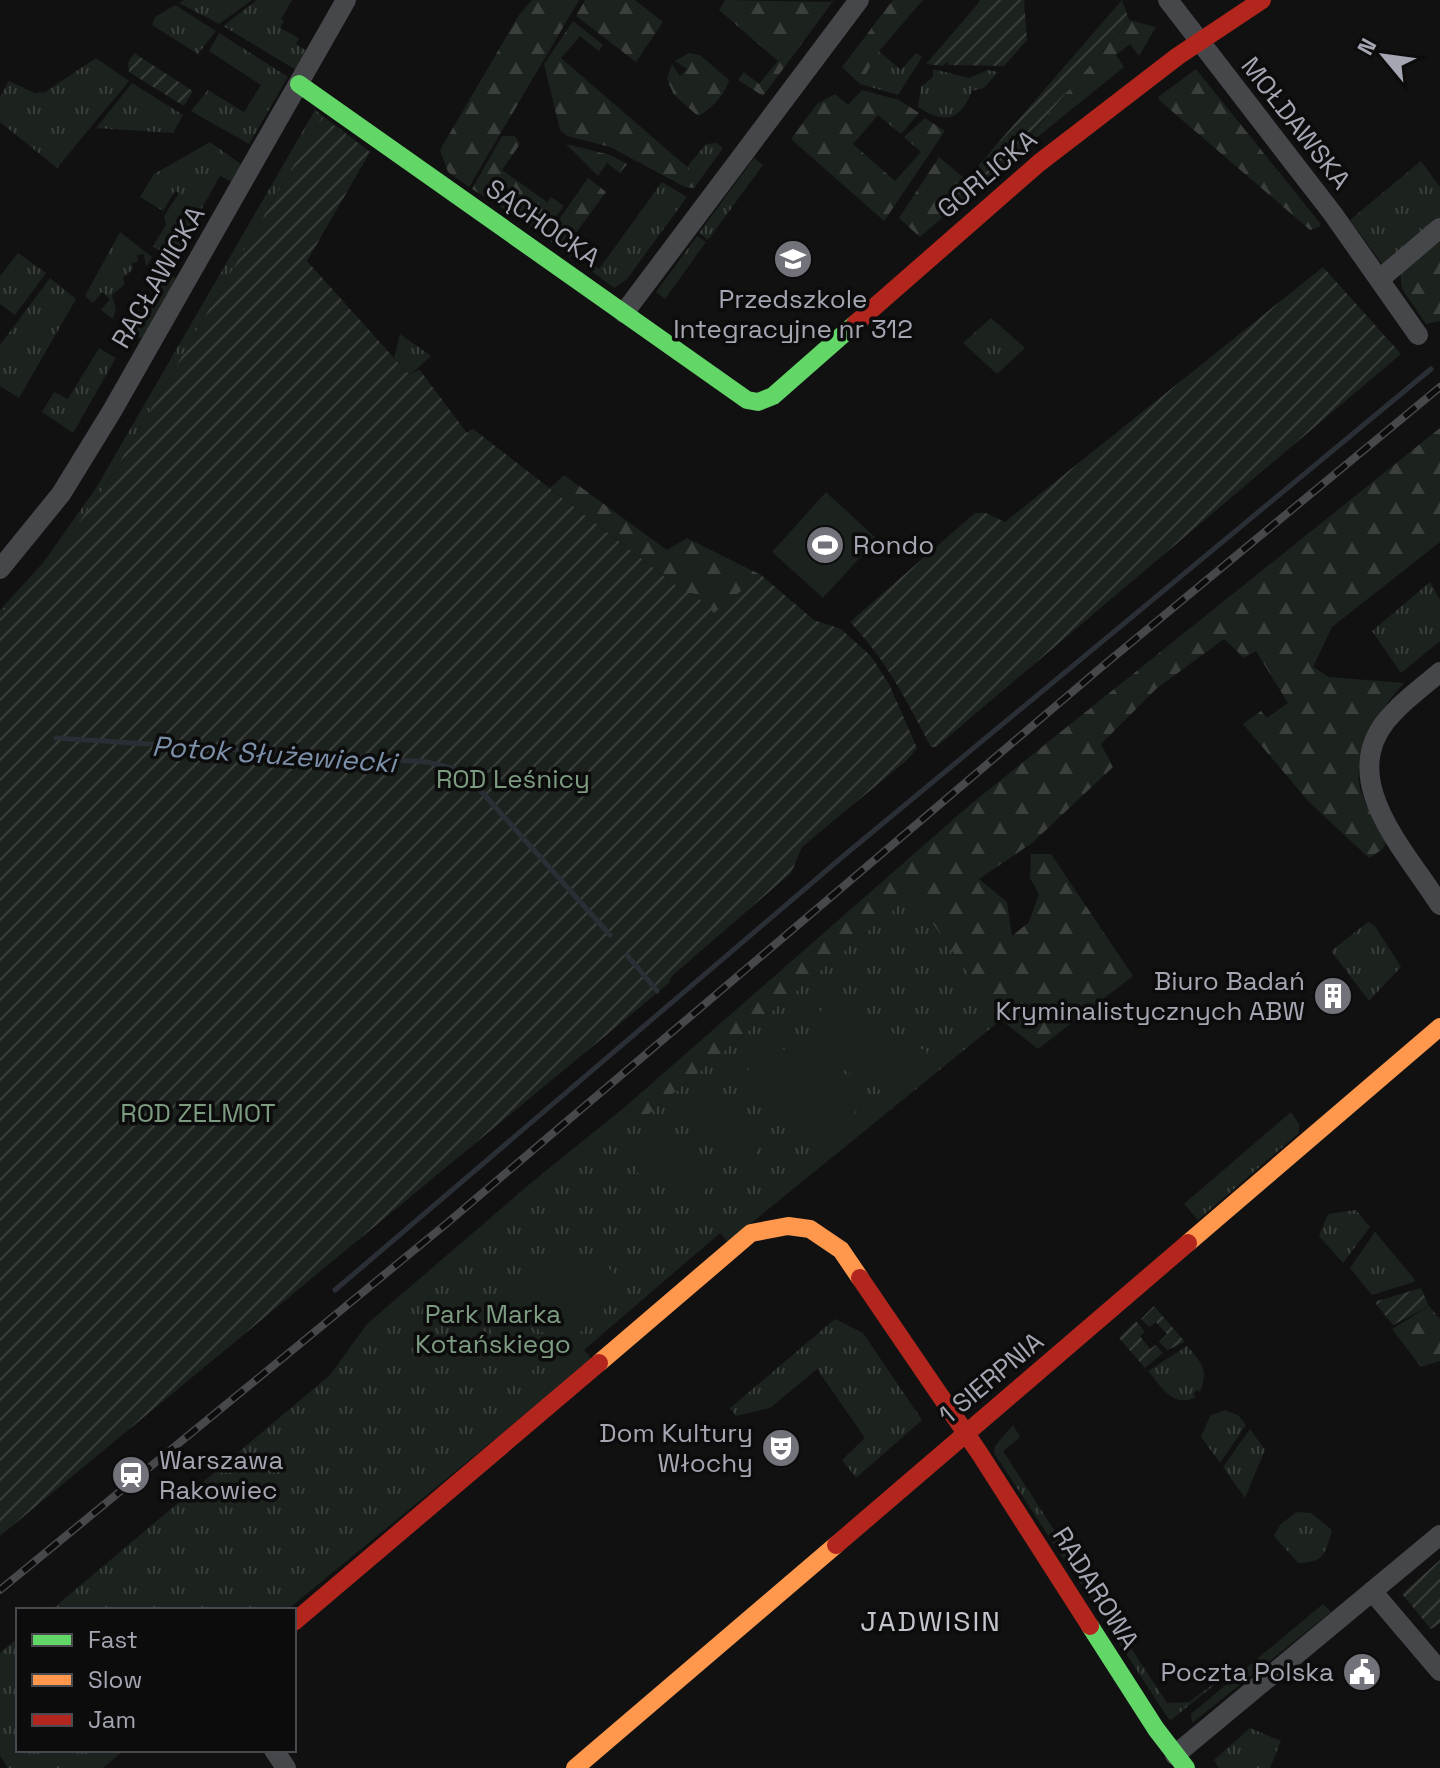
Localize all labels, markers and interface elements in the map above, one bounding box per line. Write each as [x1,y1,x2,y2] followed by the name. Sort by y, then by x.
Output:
[1344,16,1424,96] north arrow
[1351,33,1382,60] text: N
[1234,50,1358,196] street label: MOŁDAWSKA
[930,122,1044,226] street label: GORLICKA
[479,171,607,275] street label: SĄCHOCKA
[104,200,212,354] street label: RACŁAWICKA
[772,238,814,280] school or university icon: Przedszkole Integracyjne nr 312
[673,282,913,346] place label: Przedszkole Integracyjne nr 312
[804,524,846,566] sports icon: Rondo
[853,528,934,562] place label: Rondo
[151,728,400,781] water label: Potok Służewiecki
[436,762,590,796] park label: ROD Leśnicy
[995,964,1305,1028] place label: Biuro Badań Kryminalistycznych ABW
[1312,975,1354,1017] building icon: Biuro Badań Kryminalistycznych ABW
[120,1096,276,1130] park label: ROD ZELMOT
[415,1297,571,1361] park label: Park Marka Kotańskiego
[932,1324,1050,1432] street label: 1 SIERPNIA
[599,1416,753,1480] place label: Dom Kultury Włochy
[760,1427,802,1469] theatre icon: Dom Kultury Włochy
[159,1443,283,1507] place label: Warszawa Rakowiec
[110,1454,152,1496] station icon: Warszawa Rakowiec
[1045,1520,1147,1656] street label: RADAROWA
[860,1603,1002,1639] district label: JADWISIN
[16,1608,296,1752] legend
[88,1624,138,1655] text: Fast
[1341,1651,1383,1693] public building icon: Poczta Polska
[1161,1655,1334,1689] place label: Poczta Polska
[88,1664,142,1695] text: Slow
[88,1704,136,1735] text: Jam

